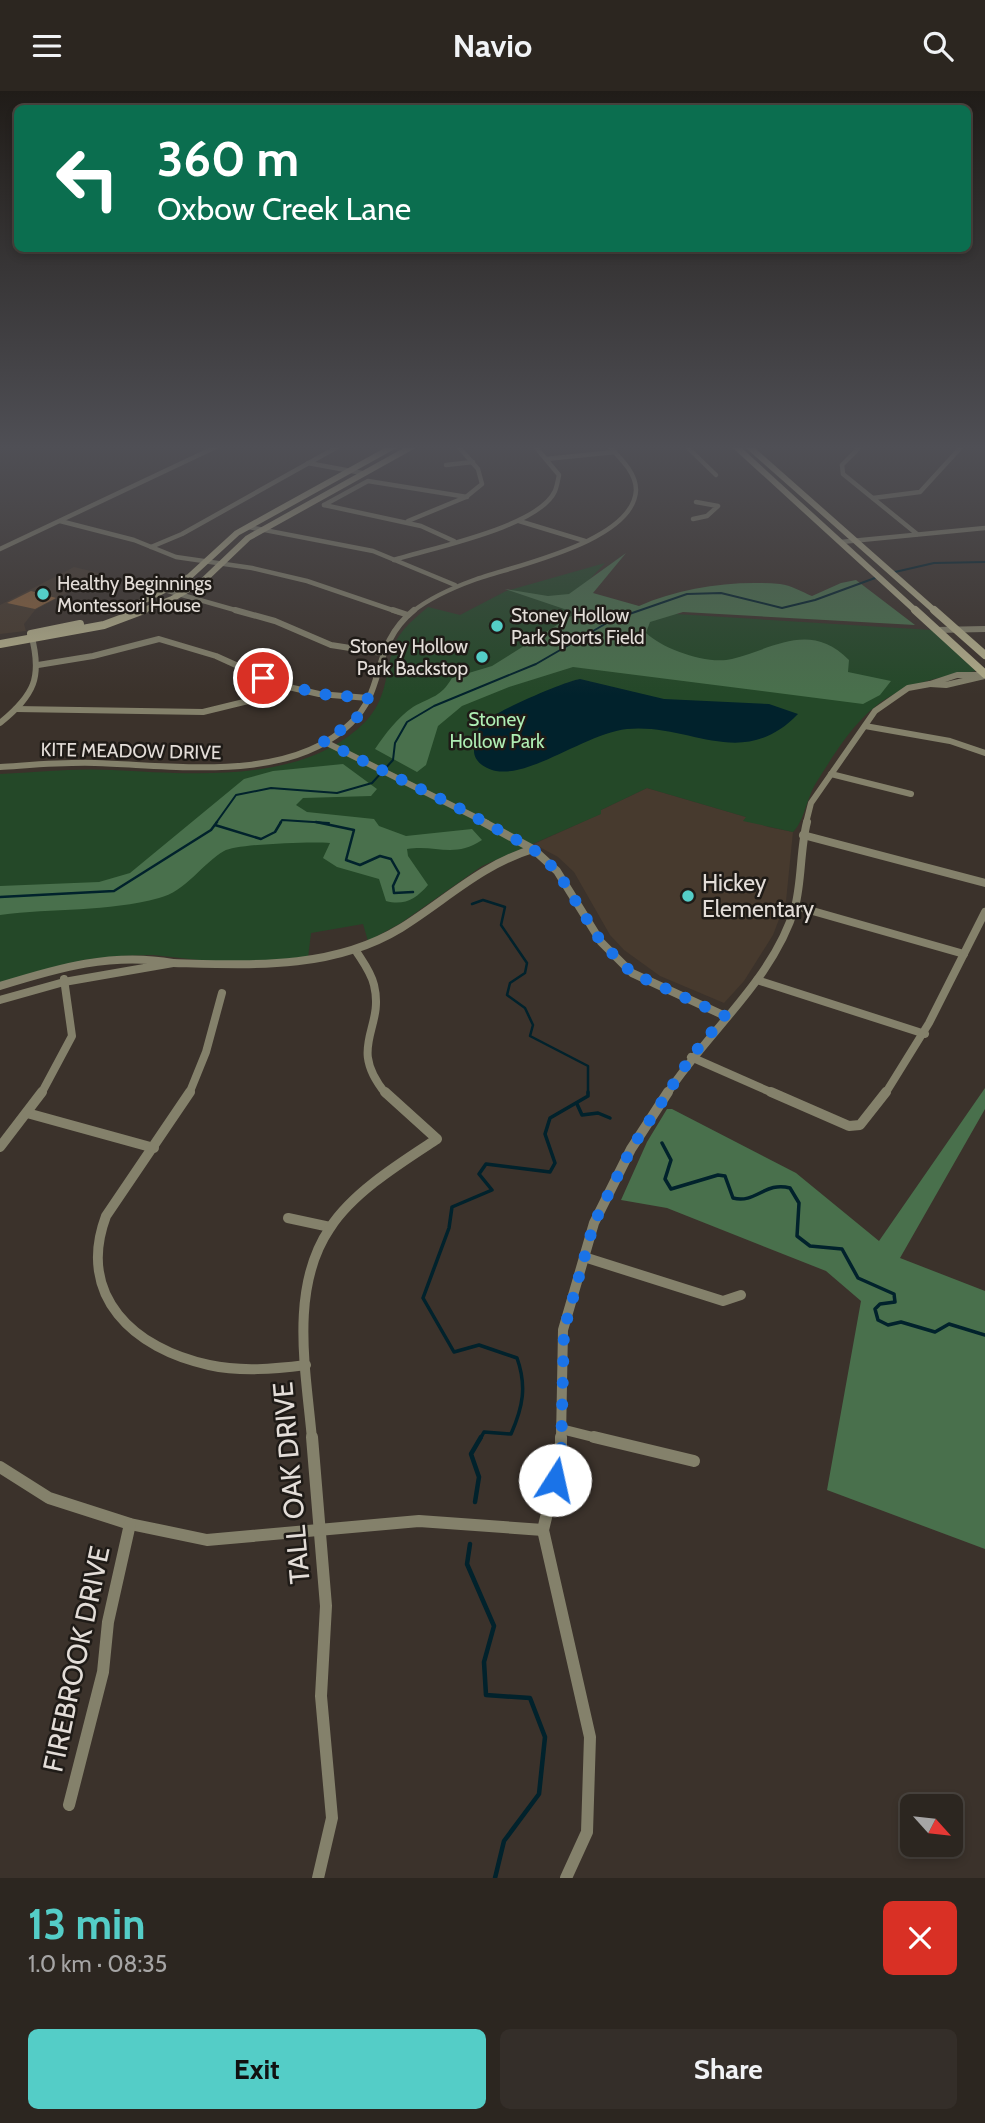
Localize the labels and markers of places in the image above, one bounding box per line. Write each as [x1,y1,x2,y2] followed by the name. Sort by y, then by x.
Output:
[57,572,212,617] place label: Healthy Beginnings Montessori House
[35,586,51,602] marker: Healthy Beginnings Montessori House
[511,604,645,649] place label: Stoney Hollow Park Sports Field
[489,618,505,634] marker: Stoney Hollow Park Sports Field
[350,635,468,680] place label: Stoney Hollow Park Backstop
[233,648,293,708] pin
[474,649,490,665] marker: Stoney Hollow Park Backstop
[702,869,815,923] place label: Hickey Elementary
[680,888,696,904] marker: Hickey Elementary

